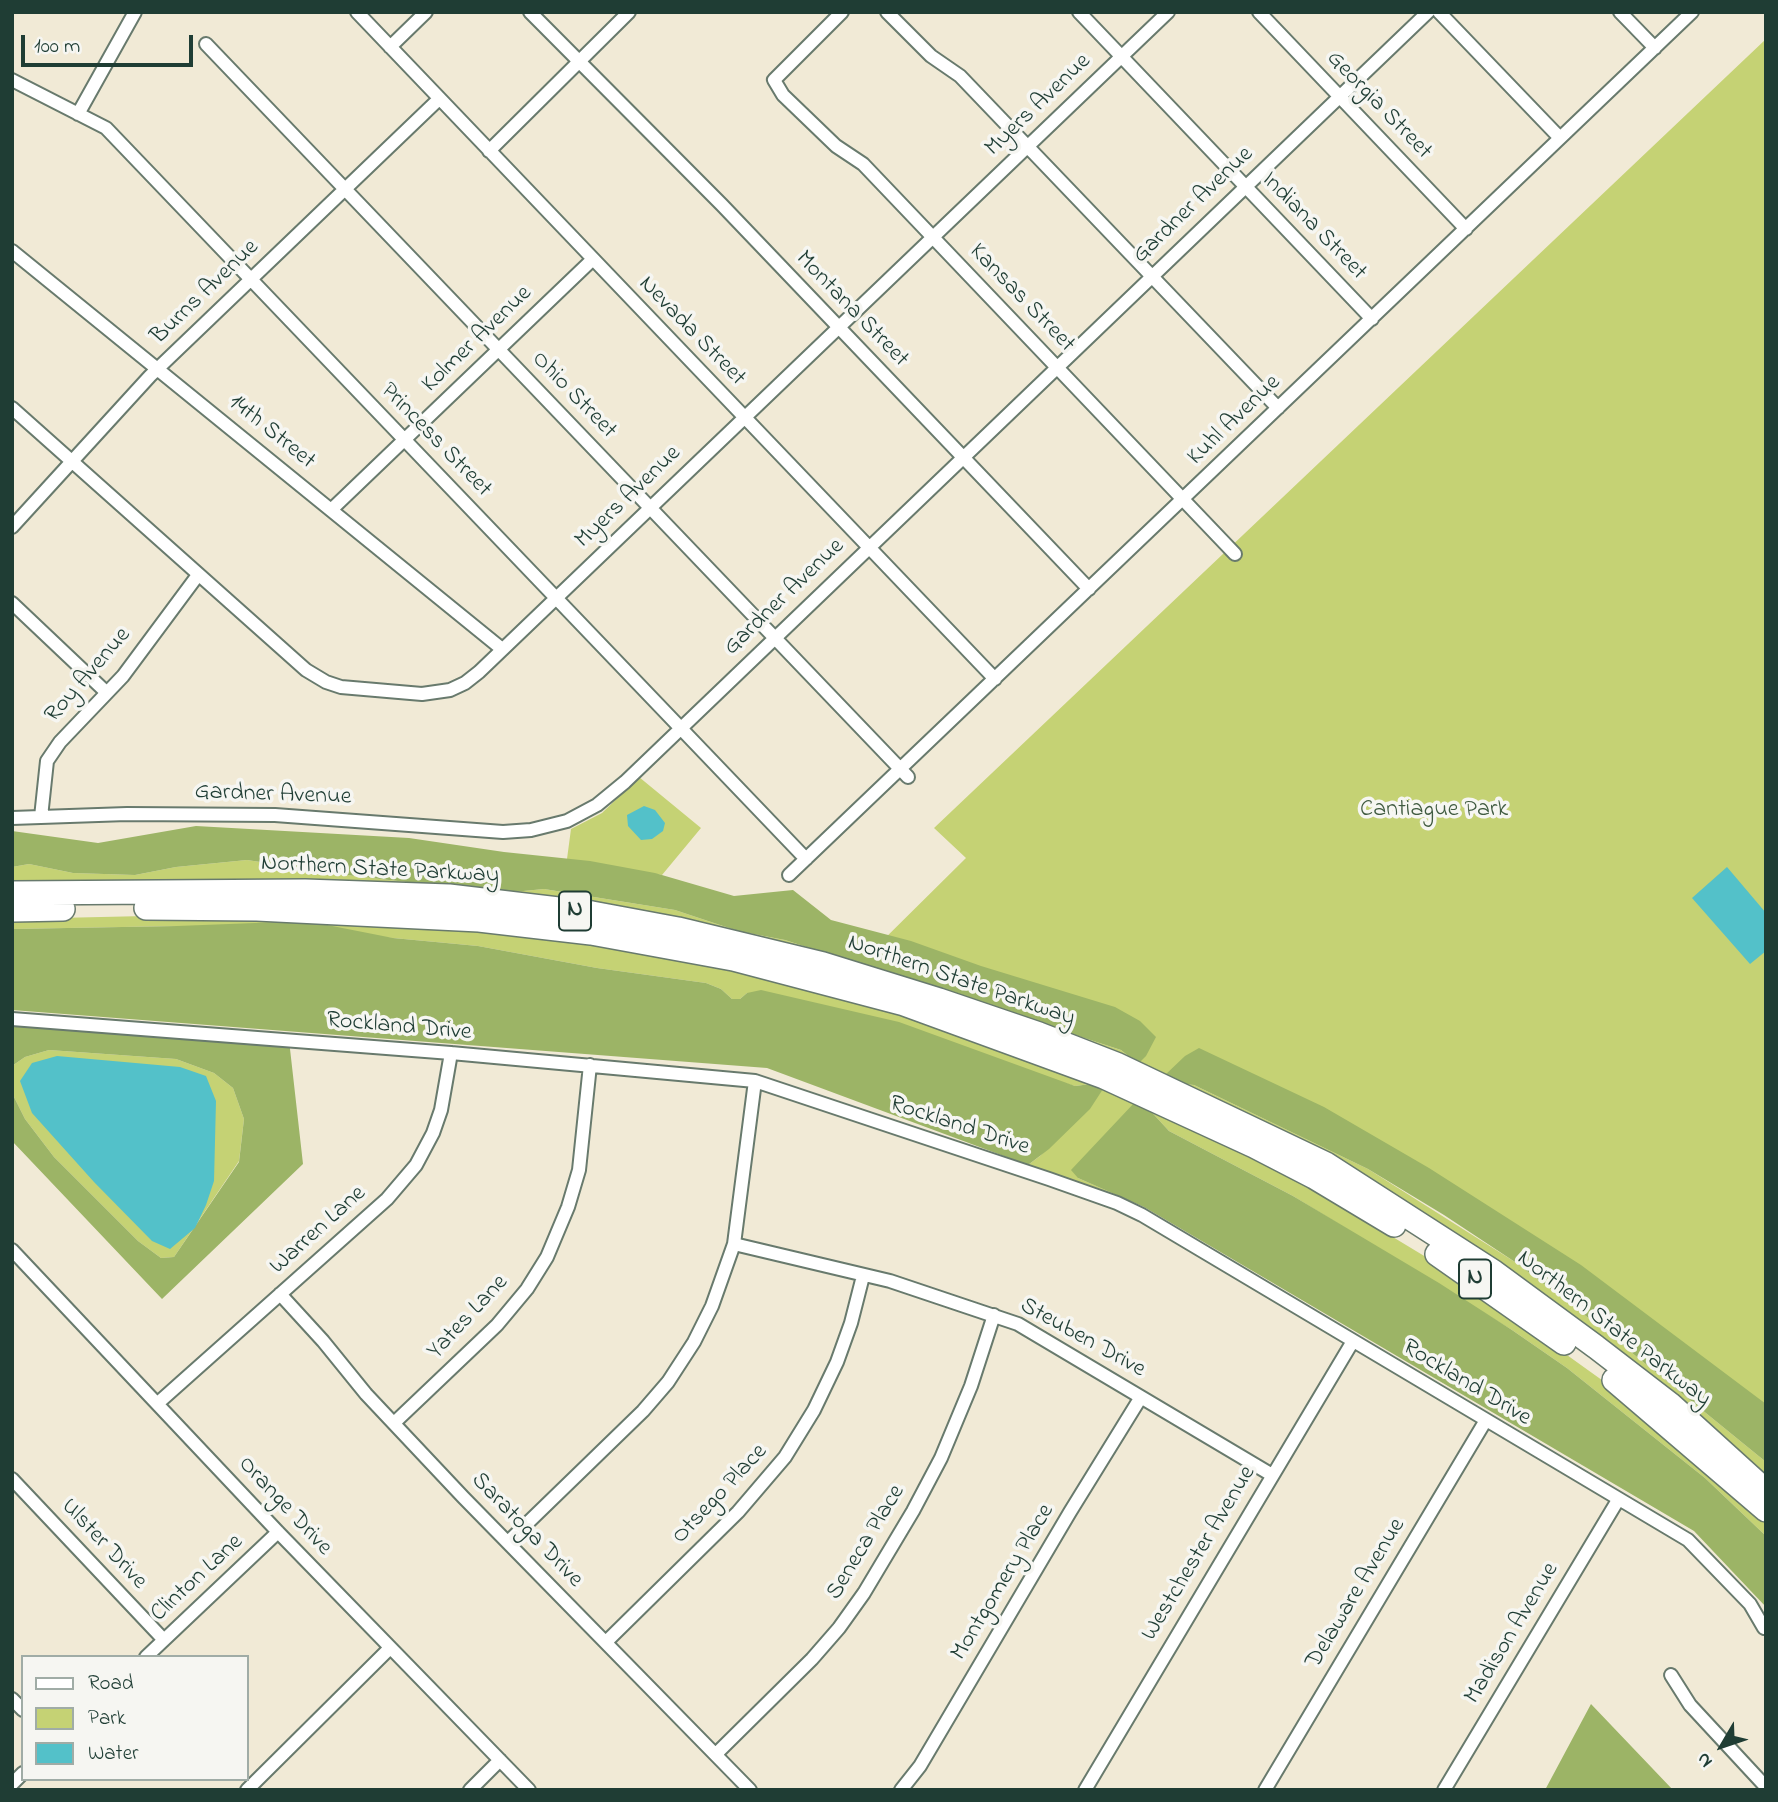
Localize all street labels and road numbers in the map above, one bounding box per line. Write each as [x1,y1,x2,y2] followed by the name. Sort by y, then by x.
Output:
[1319,46,1437,166] street label: Georgia Street
[980,48,1098,164] street label: Myers Avenue
[1128,141,1260,271] street label: Gardner Avenue
[1254,167,1372,287] street label: Indiana Street
[146,234,266,352] street label: Burns Avenue
[962,239,1080,359] street label: Kansas Street
[788,246,914,374] street label: Montana Street
[631,271,751,393] street label: Nevada Street
[417,280,539,400] street label: Kolmer Avenue
[524,346,622,446] street label: Ohio Street
[1182,369,1288,473] street label: Kuhl Avenue
[373,378,497,504] street label: Princess Street
[222,389,320,477] street label: 14th Street
[570,440,688,556] street label: Myers Avenue
[719,533,851,663] street label: Gardner Avenue
[40,622,138,730] street label: Roy Avenue
[194,779,352,813] street label: Gardner Avenue
[260,850,500,892] street label: Northern State Parkway
[559,891,591,930] road number: N
[844,930,1078,1034] street label: Northern State Parkway
[325,1007,473,1049] street label: Rockland Drive
[885,1091,1033,1163] street label: Rockland Drive
[265,1180,373,1282] street label: Warren Lane
[1510,1245,1716,1415] street label: Northern State Parkway
[1459,1260,1491,1298] road number: N
[423,1270,515,1366] street label: Yates Lane
[1014,1293,1150,1385] street label: Steuben Drive
[1396,1334,1536,1434] street label: Rockland Drive
[667,1439,775,1551] street label: Otsego Place
[231,1451,337,1563] street label: Orange Drive
[1136,1461,1264,1647] street label: Westchester Avenue
[464,1467,588,1595] street label: Saratoga Drive
[821,1480,913,1606] street label: Seneca Place
[54,1494,152,1596] street label: Ulster Drive
[946,1500,1062,1666] street label: Montgomery Place
[1301,1514,1413,1674] street label: Delaware Avenue
[146,1529,250,1629] street label: Clinton Lane
[1460,1558,1566,1710] street label: Madison Avenue

